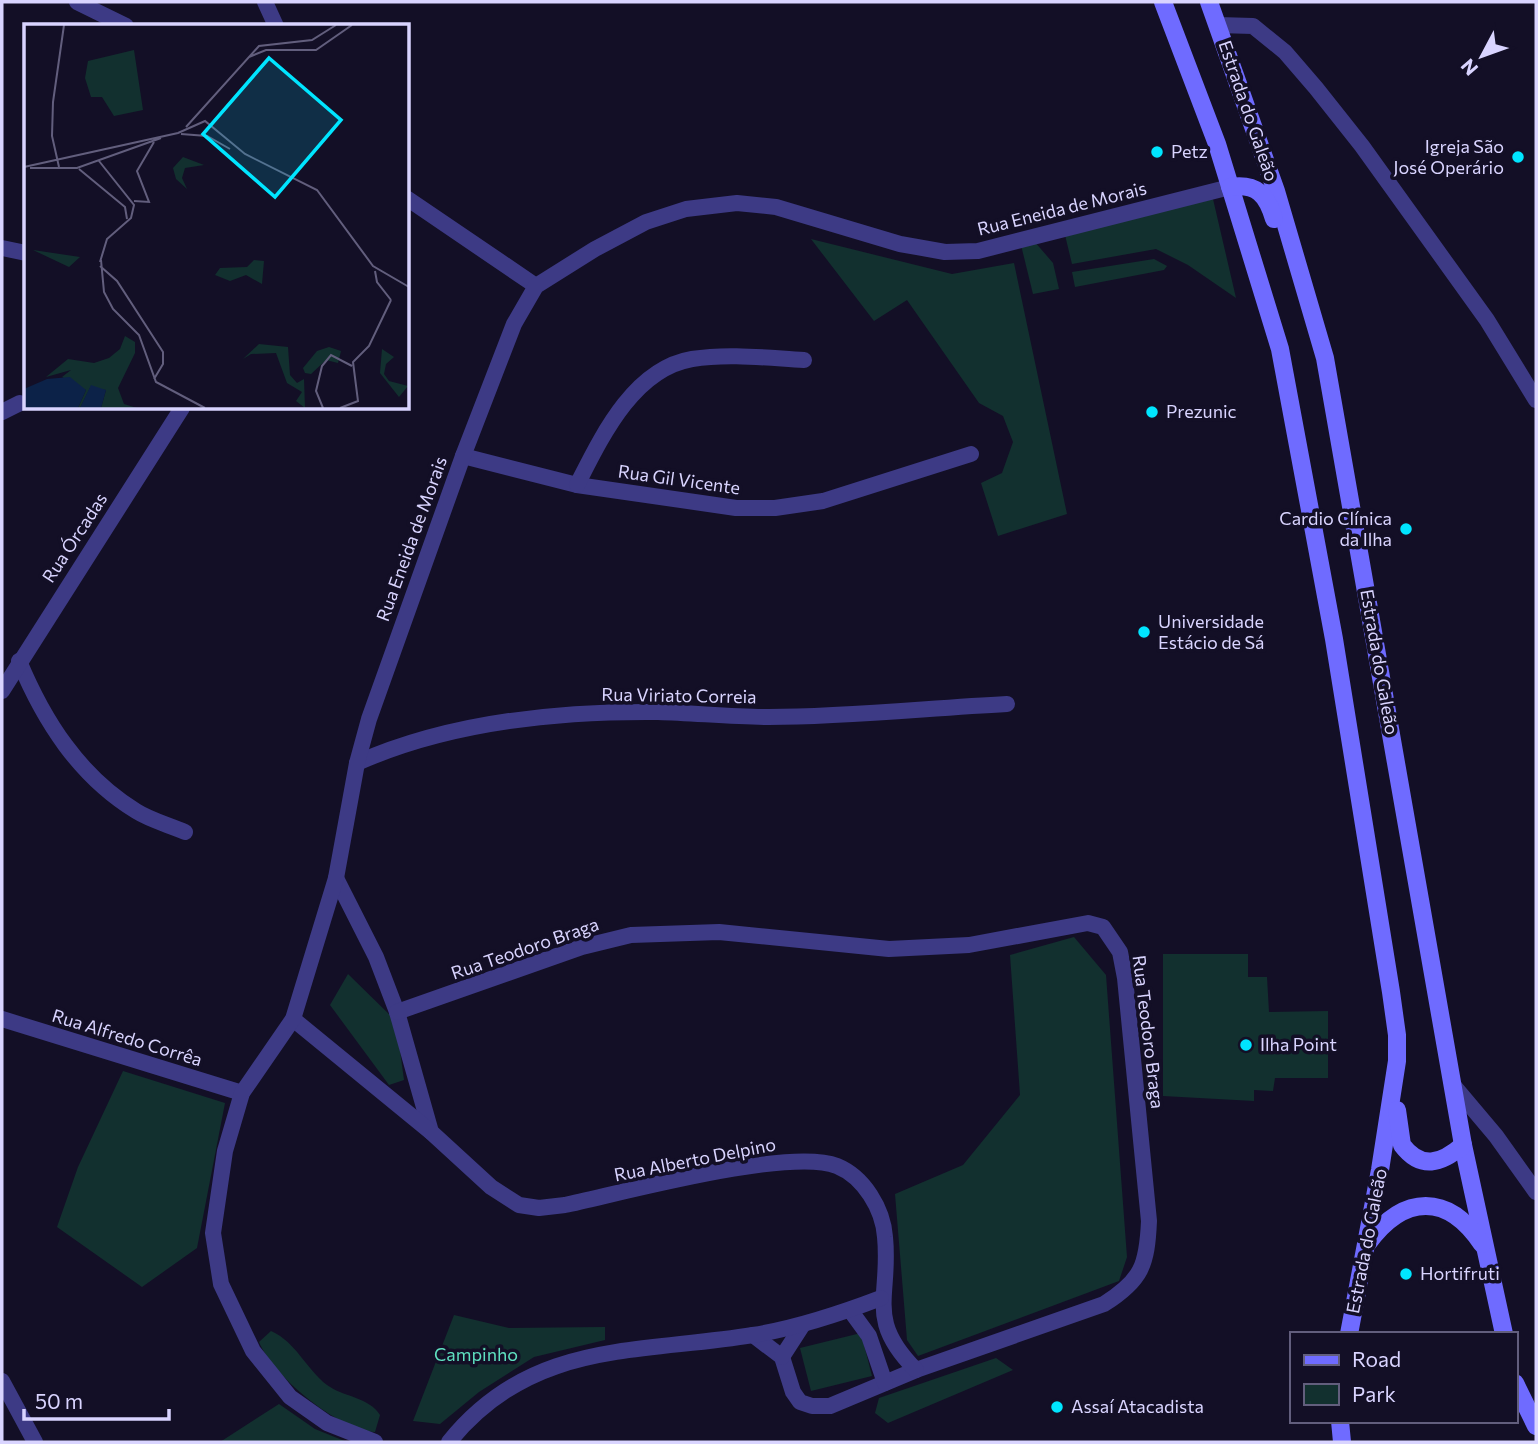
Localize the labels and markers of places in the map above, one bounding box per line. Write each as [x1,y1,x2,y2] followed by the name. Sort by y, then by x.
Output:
[1393,135,1504,178] place label: Igreja São José Operário
[1171,140,1208,162] place label: Petz
[1149,144,1165,160] marker: Petz
[1510,149,1526,165] marker: Igreja São José Operário
[1166,400,1237,422] place label: Prezunic
[1144,404,1160,420] marker: Prezunic
[1279,507,1392,550] place label: Cardio Clínica da Ilha
[1398,521,1414,537] marker: Cardio Clínica da Ilha
[1158,610,1264,653] place label: Universidade Estácio de Sá
[1136,624,1152,640] marker: Universidade Estácio de Sá
[1260,1033,1337,1055] place label: Ilha Point
[1238,1037,1254,1053] marker: Ilha Point
[1420,1262,1500,1284] place label: Hortifruti
[1398,1266,1414,1282] marker: Hortifruti
[1071,1395,1204,1417] place label: Assaí Atacadista
[1049,1399,1065,1415] marker: Assaí Atacadista

